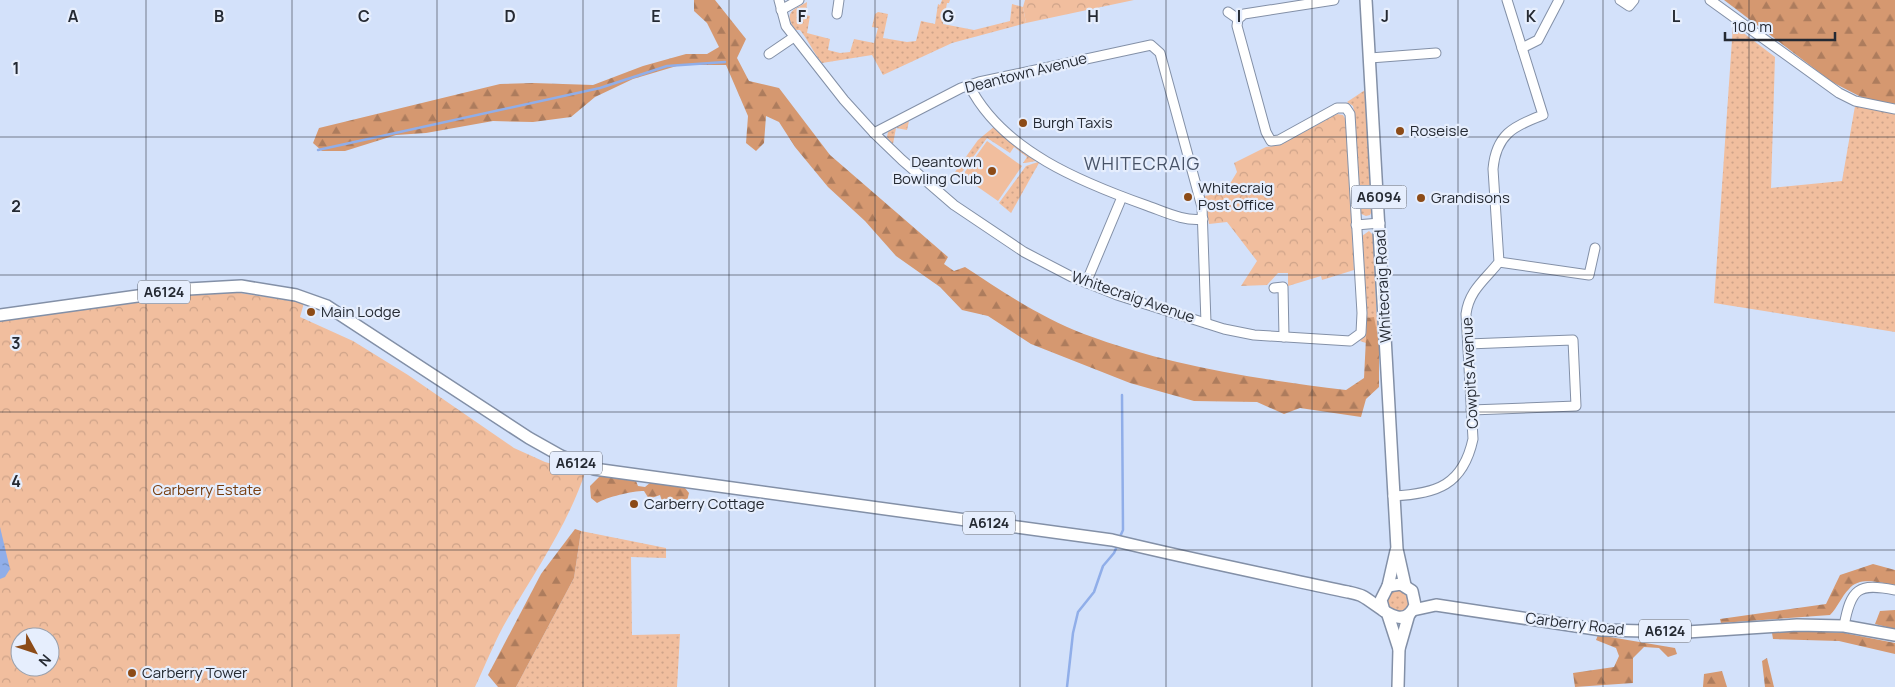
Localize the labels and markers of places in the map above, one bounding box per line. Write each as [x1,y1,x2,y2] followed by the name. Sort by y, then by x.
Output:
[1033,112,1113,133] place label: Burgh Taxis
[1017,117,1029,129] marker: Burgh Taxis
[1410,120,1469,141] place label: Roseisle
[1394,125,1406,137] marker: Roseisle
[893,151,982,189] place label: Deantown Bowling Club
[986,165,998,177] marker: Deantown Bowling Club
[1198,177,1274,215] place label: Whitecraig Post Office
[1431,187,1510,208] place label: Grandisons
[1182,191,1194,203] marker: Whitecraig Post Office
[1415,192,1427,204] marker: Grandisons
[321,301,401,322] place label: Main Lodge
[305,306,317,318] marker: Main Lodge
[644,493,765,514] place label: Carberry Cottage
[628,498,640,510] marker: Carberry Cottage
[142,662,248,683] place label: Carberry Tower
[126,667,138,679] marker: Carberry Tower

